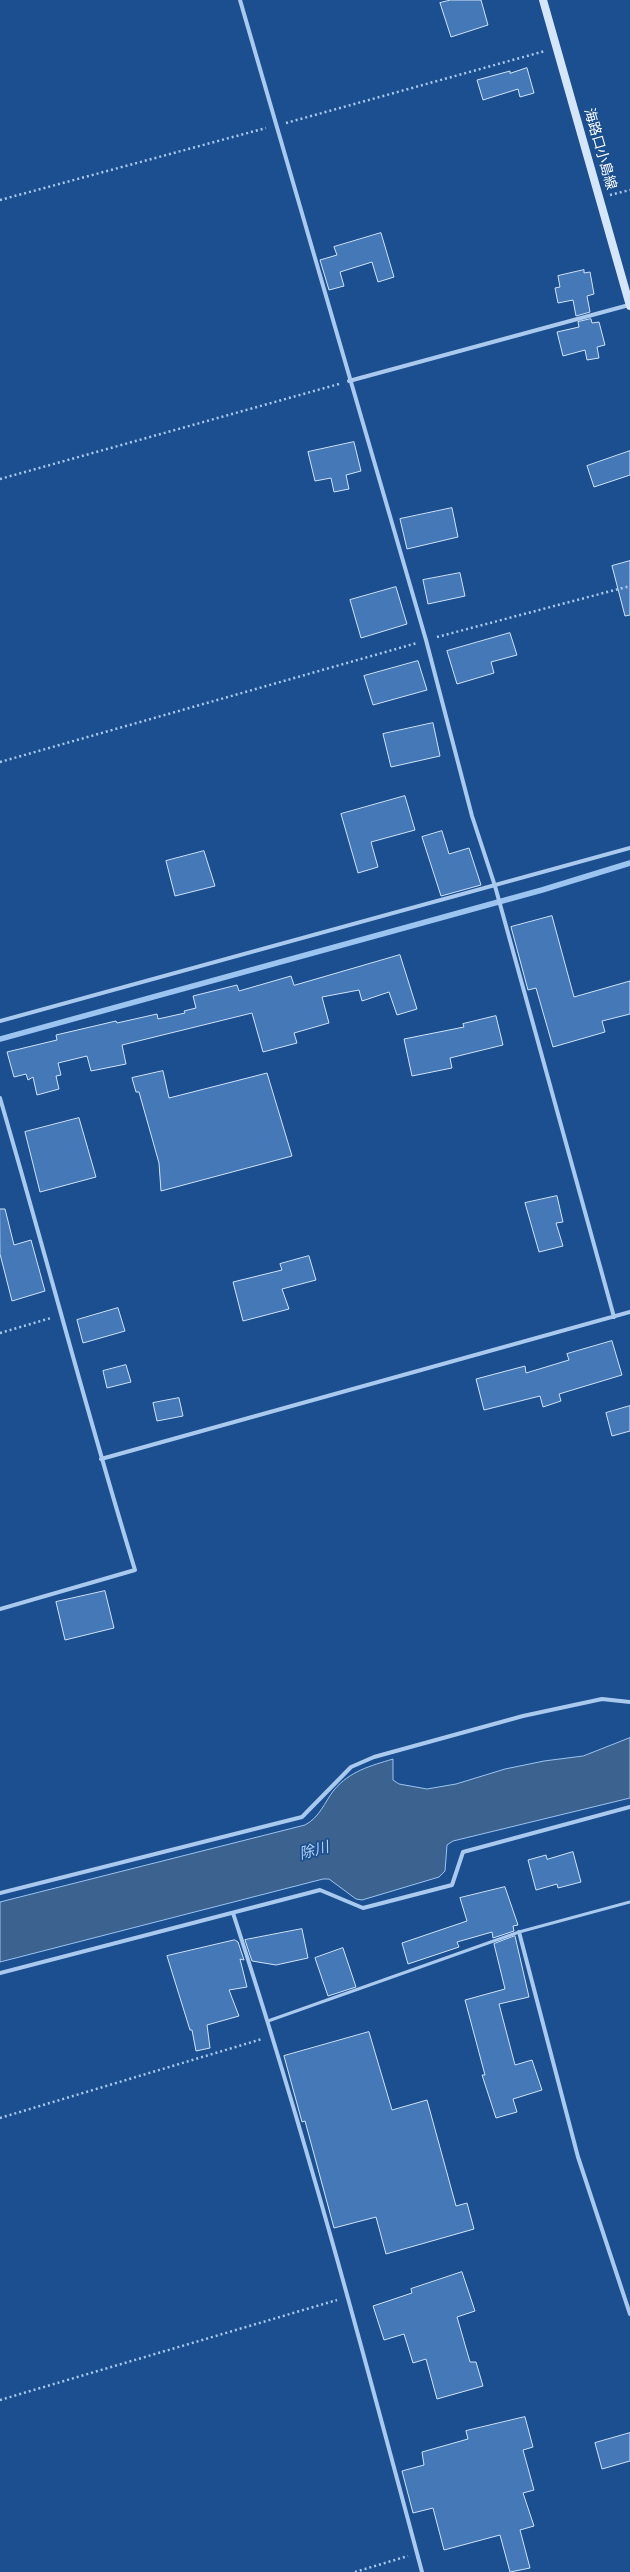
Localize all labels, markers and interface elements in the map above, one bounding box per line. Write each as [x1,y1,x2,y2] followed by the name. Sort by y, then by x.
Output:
[580,106,620,192] street label: 海路口小島線
[297,1838,331,1864] water label: 除川

